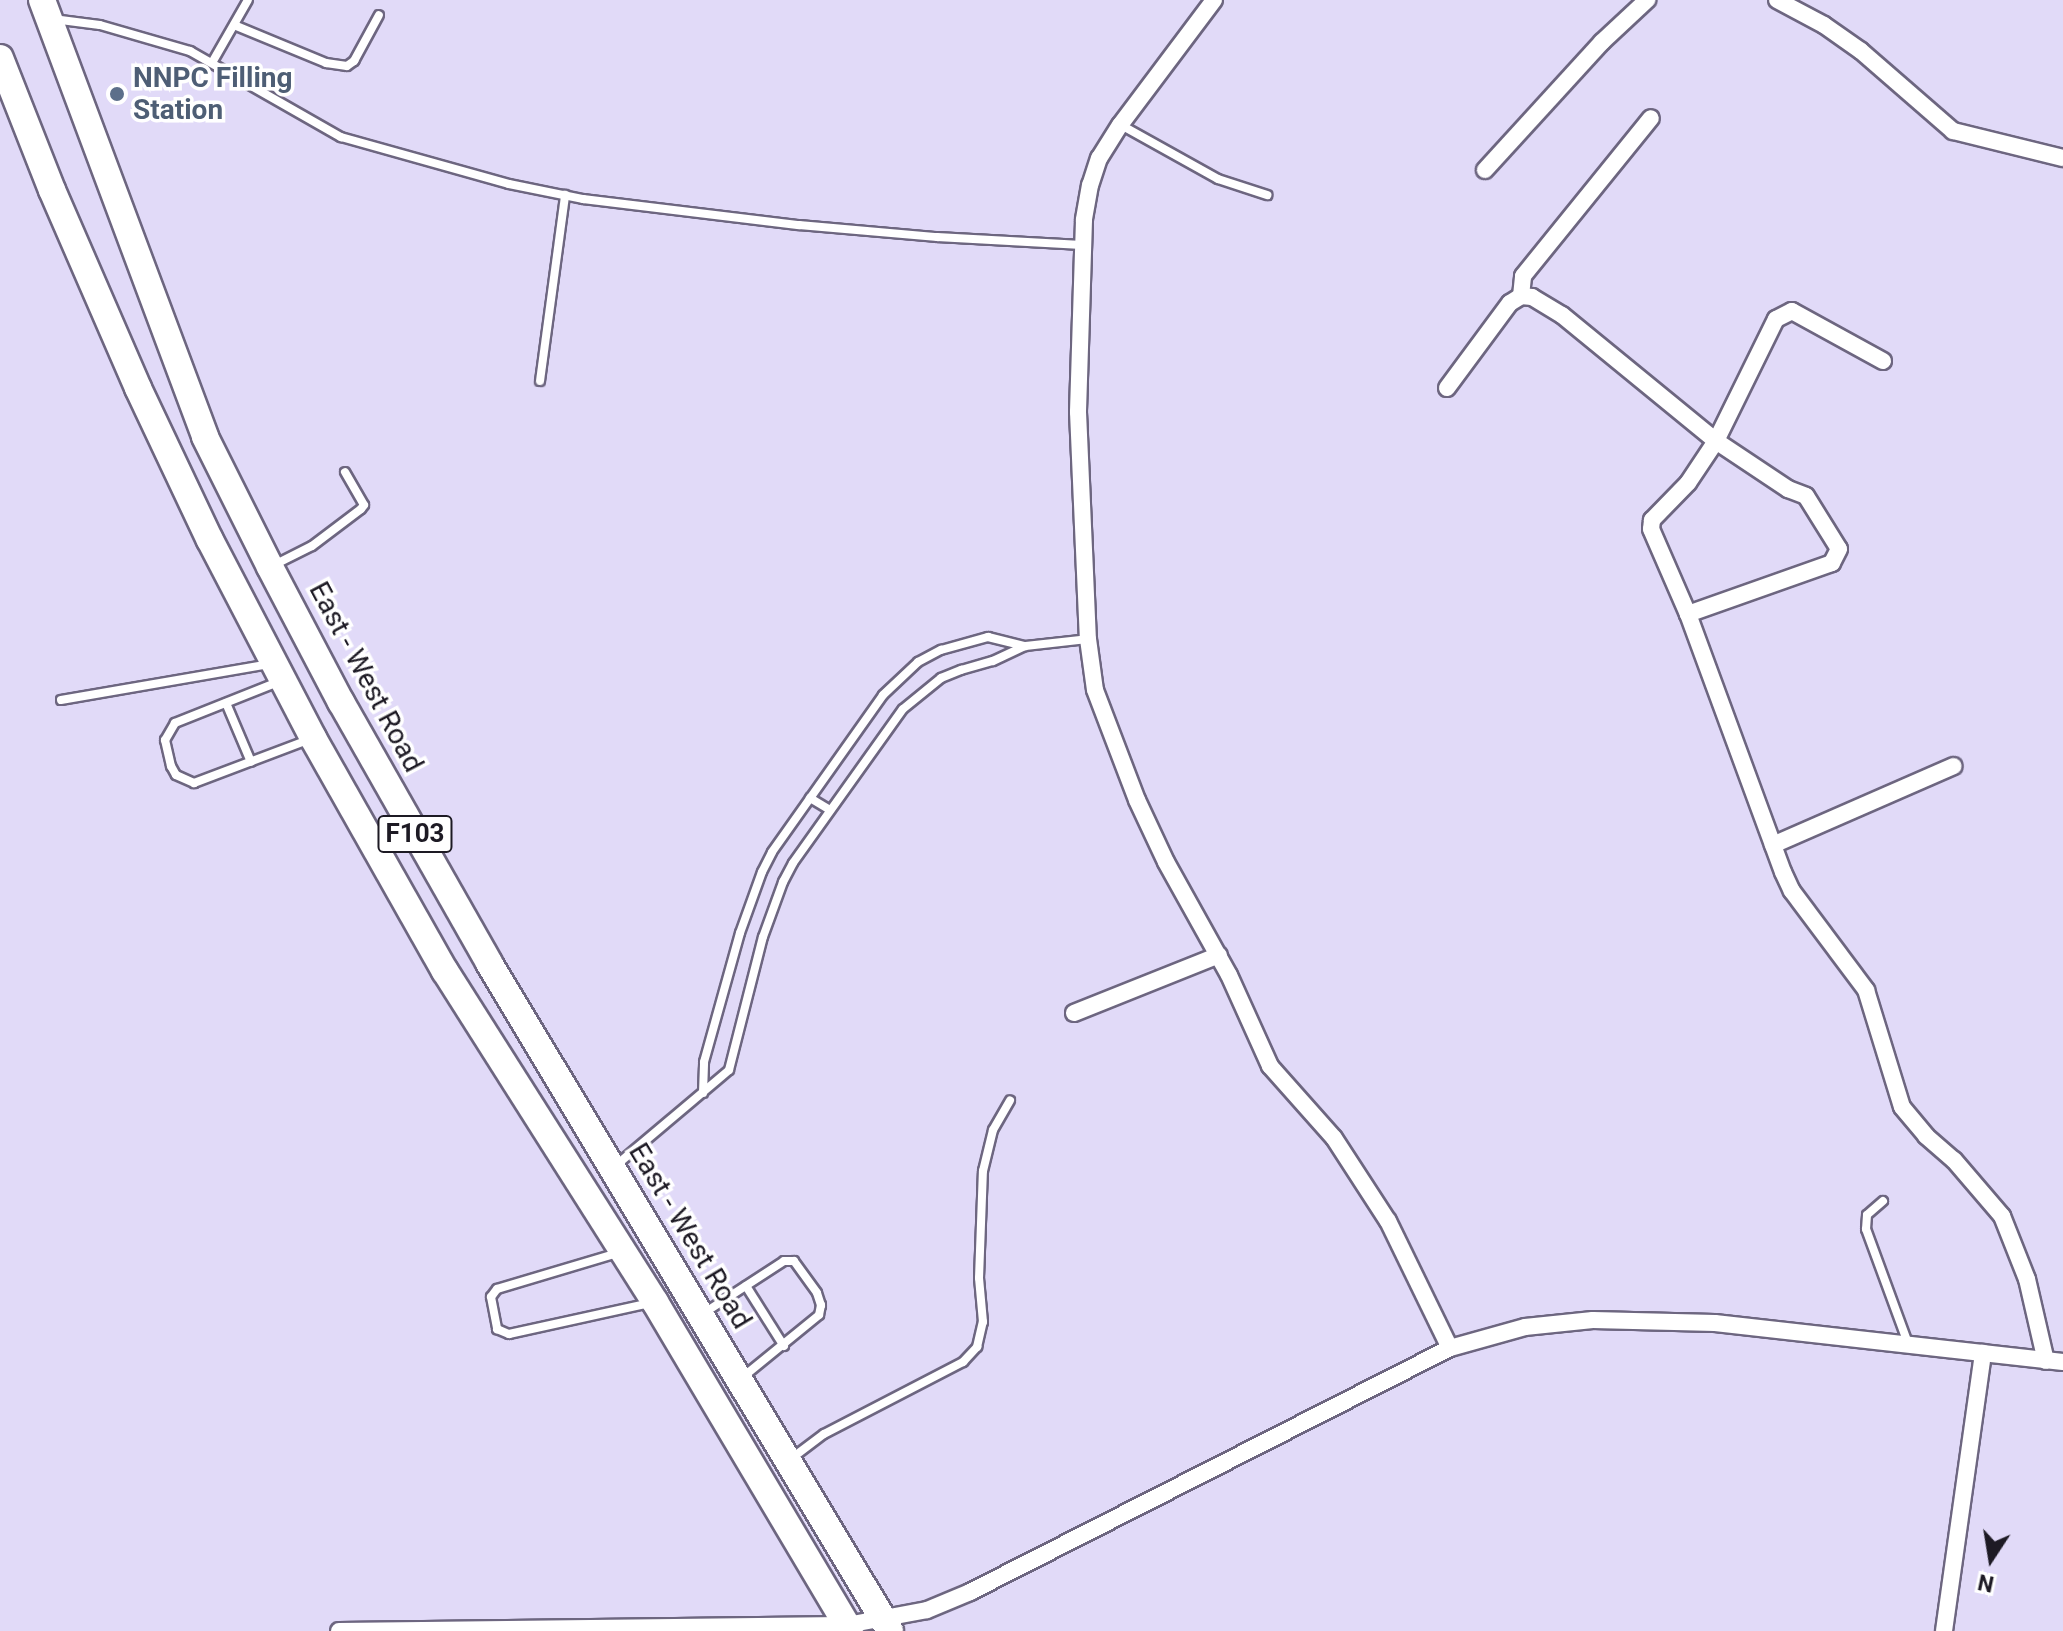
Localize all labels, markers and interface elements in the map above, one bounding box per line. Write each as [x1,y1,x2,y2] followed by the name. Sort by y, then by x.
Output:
[133,61,293,127] place label: NNPC Filling Station
[108,85,126,103] marker: NNPC Filling Station
[302,576,430,778] street label: East - West Road
[377,812,453,856] road number: F103
[621,1137,759,1335] street label: East - West Road
[1951,1519,2031,1599] north arrow
[1976,1569,1996,1597] text: N

